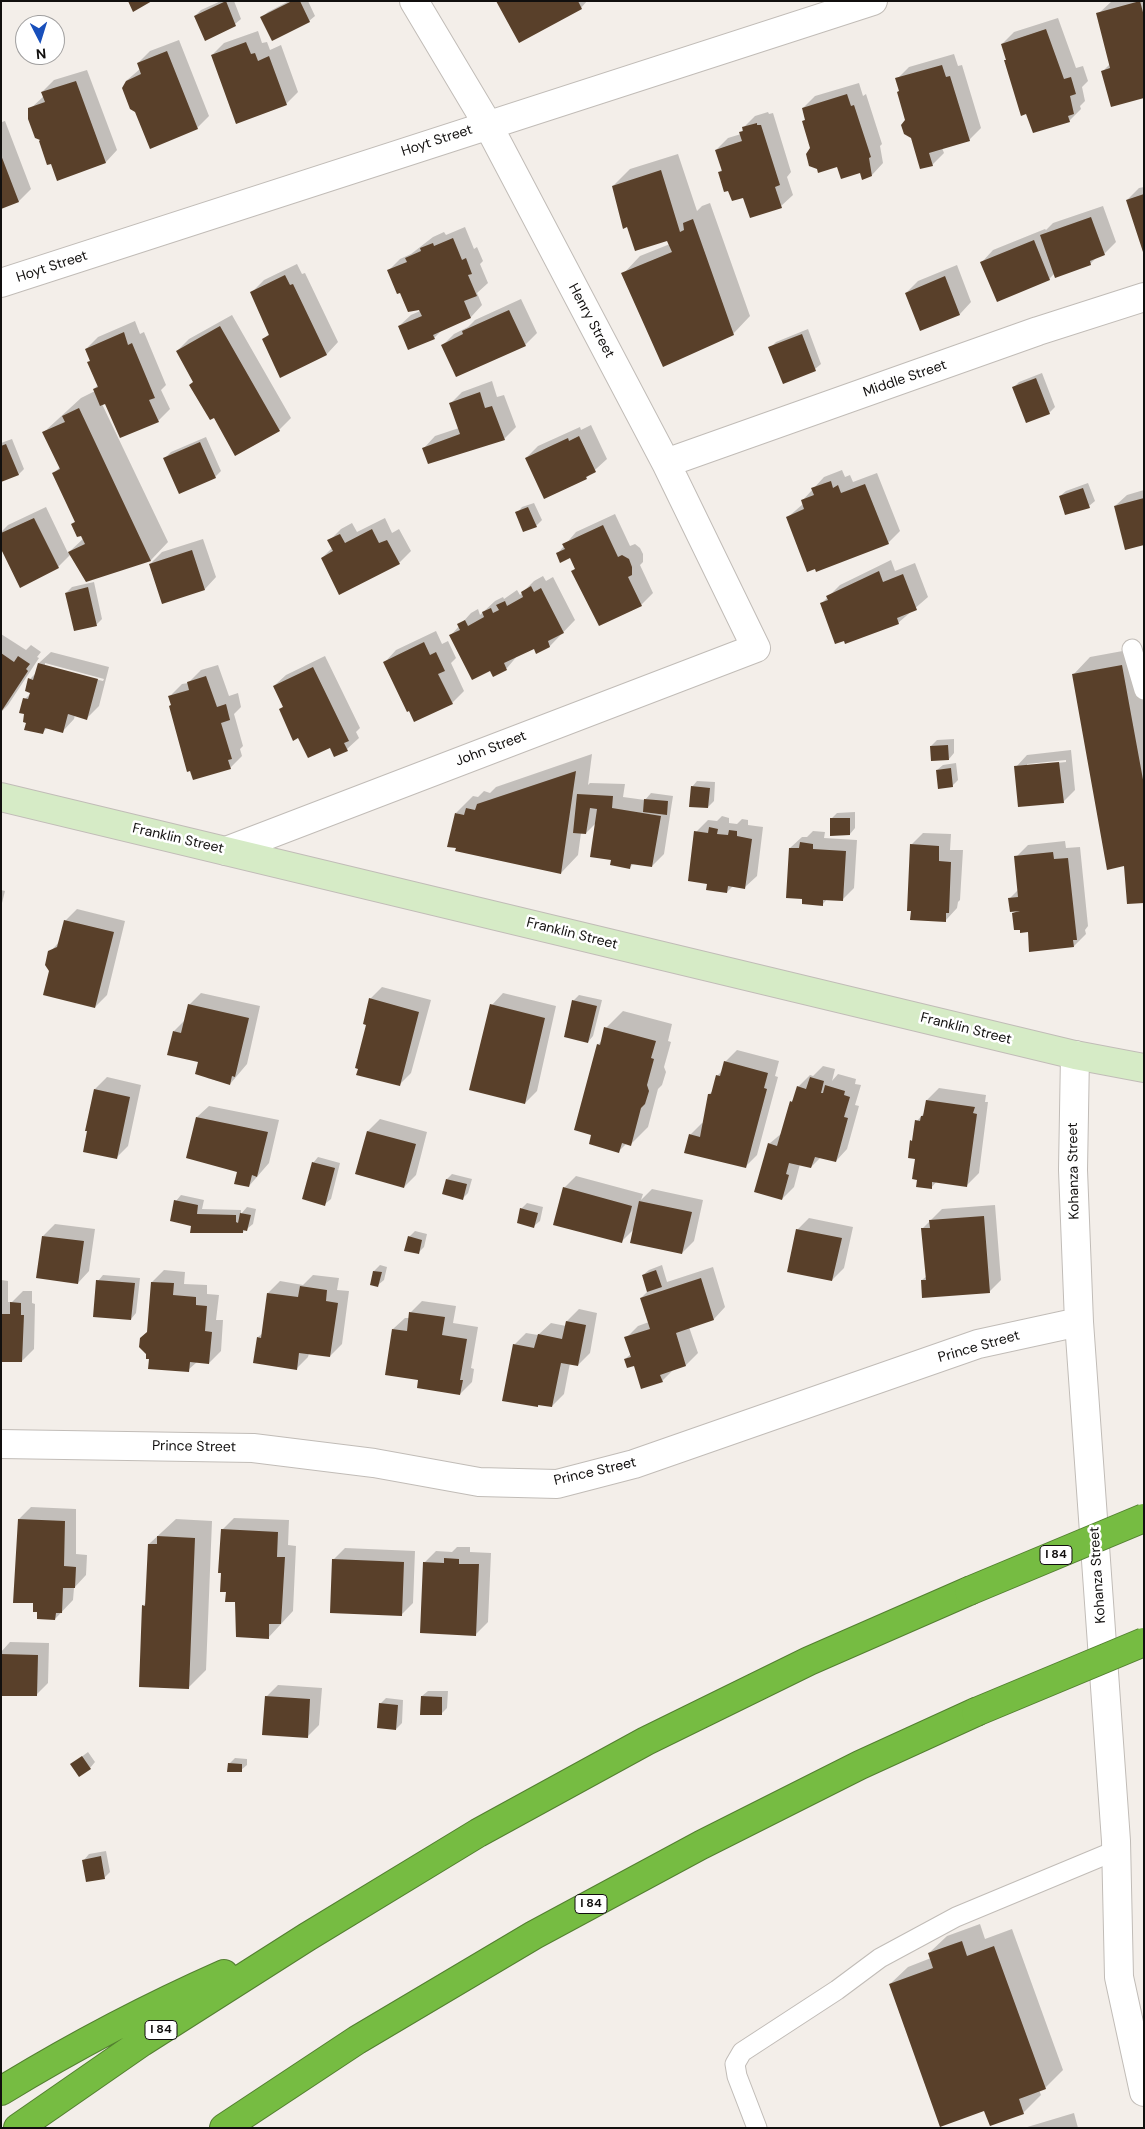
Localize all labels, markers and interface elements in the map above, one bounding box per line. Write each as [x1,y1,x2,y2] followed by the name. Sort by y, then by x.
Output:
[15,15,65,65] north arrow
[35,45,47,63] text: N
[399,122,475,160] street label: Hoyt Street
[14,248,90,286] street label: Hoyt Street
[564,281,618,361] street label: Henry Street
[861,357,949,401] street label: Middle Street
[453,728,529,770] street label: John Street
[131,820,225,858] street label: Franklin Street
[525,915,619,953] street label: Franklin Street
[919,1010,1013,1048] street label: Franklin Street
[1065,1122,1083,1220] street label: Kohanza Street
[936,1327,1022,1367] street label: Prince Street
[152,1438,236,1456] street label: Prince Street
[552,1454,638,1490] street label: Prince Street
[1086,1526,1110,1624] street label: Kohanza Street
[1040,1546,1072,1564] road number: I 84
[575,1895,607,1914] road number: I 84
[145,2020,177,2040] road number: I 84

